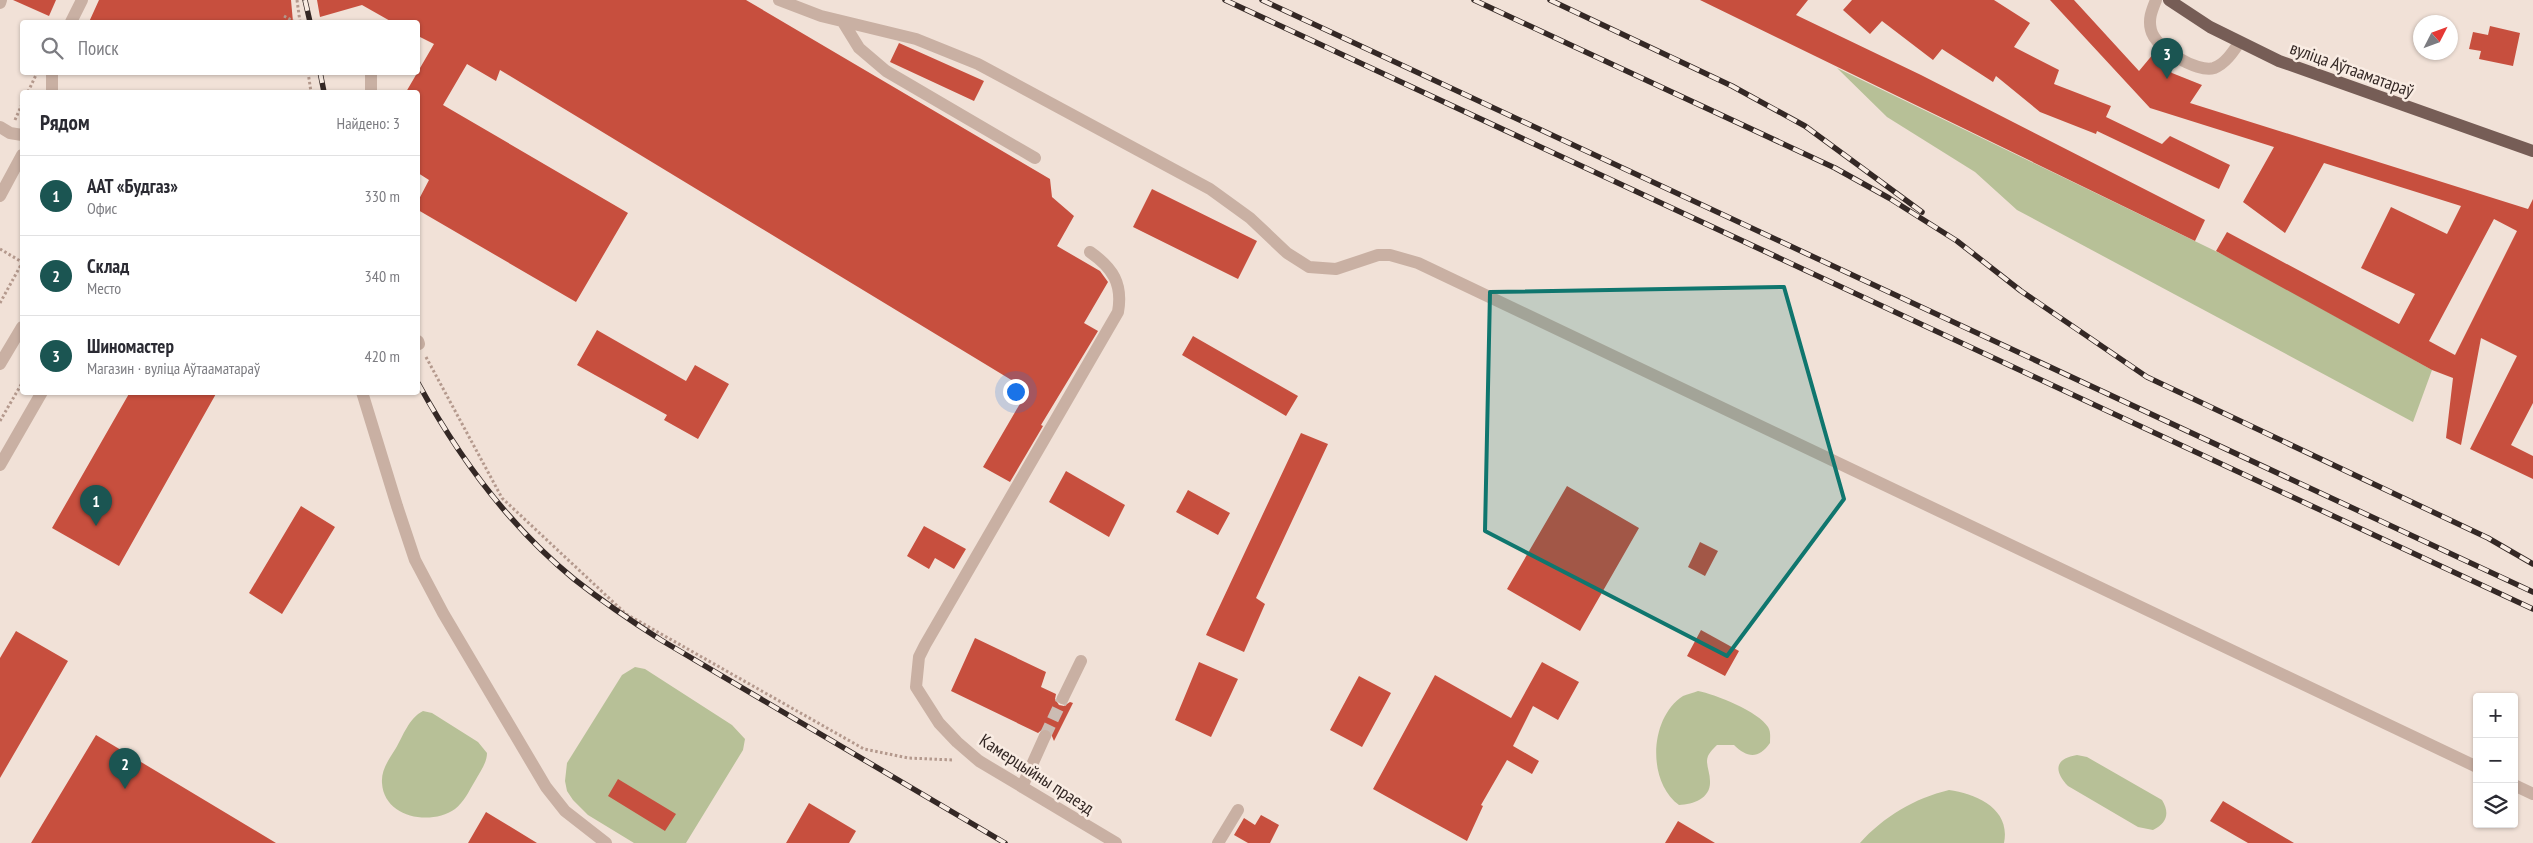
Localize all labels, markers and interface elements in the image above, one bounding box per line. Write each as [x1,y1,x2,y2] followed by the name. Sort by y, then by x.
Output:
[2413,15,2458,60] north arrow
[20,20,420,75] search box
[38,34,66,62] icon: search
[78,36,119,60] text: Поиск
[2287,36,2417,102] street label: вуліца Аўтааматараў
[2151,38,2183,79] pin: 3
[40,109,90,136] text: Рядом
[337,113,400,133] text: Найдено: 3
[87,174,178,198] text: ААТ «Будгаз»
[52,186,60,206] text: 1
[365,186,400,206] text: 330 m
[87,198,117,218] text: Офис
[87,254,129,278] text: Склад
[52,266,60,286] text: 2
[365,266,400,286] text: 340 m
[87,278,121,298] text: Место
[87,334,174,358] text: Шиномастер
[52,346,60,366] text: 3
[365,346,400,366] text: 420 m
[87,358,260,378] text: Магазин · вуліца Аўтааматараў
[1003,379,1029,405] your location
[80,485,112,526] pin: 1
[2473,693,2518,828] map controls
[2473,693,2518,738] button: +
[975,728,1099,820] street label: Камерцыйны праезд
[2473,738,2518,783] button: −
[109,748,141,789] pin: 2
[2473,783,2518,828] button: layers

